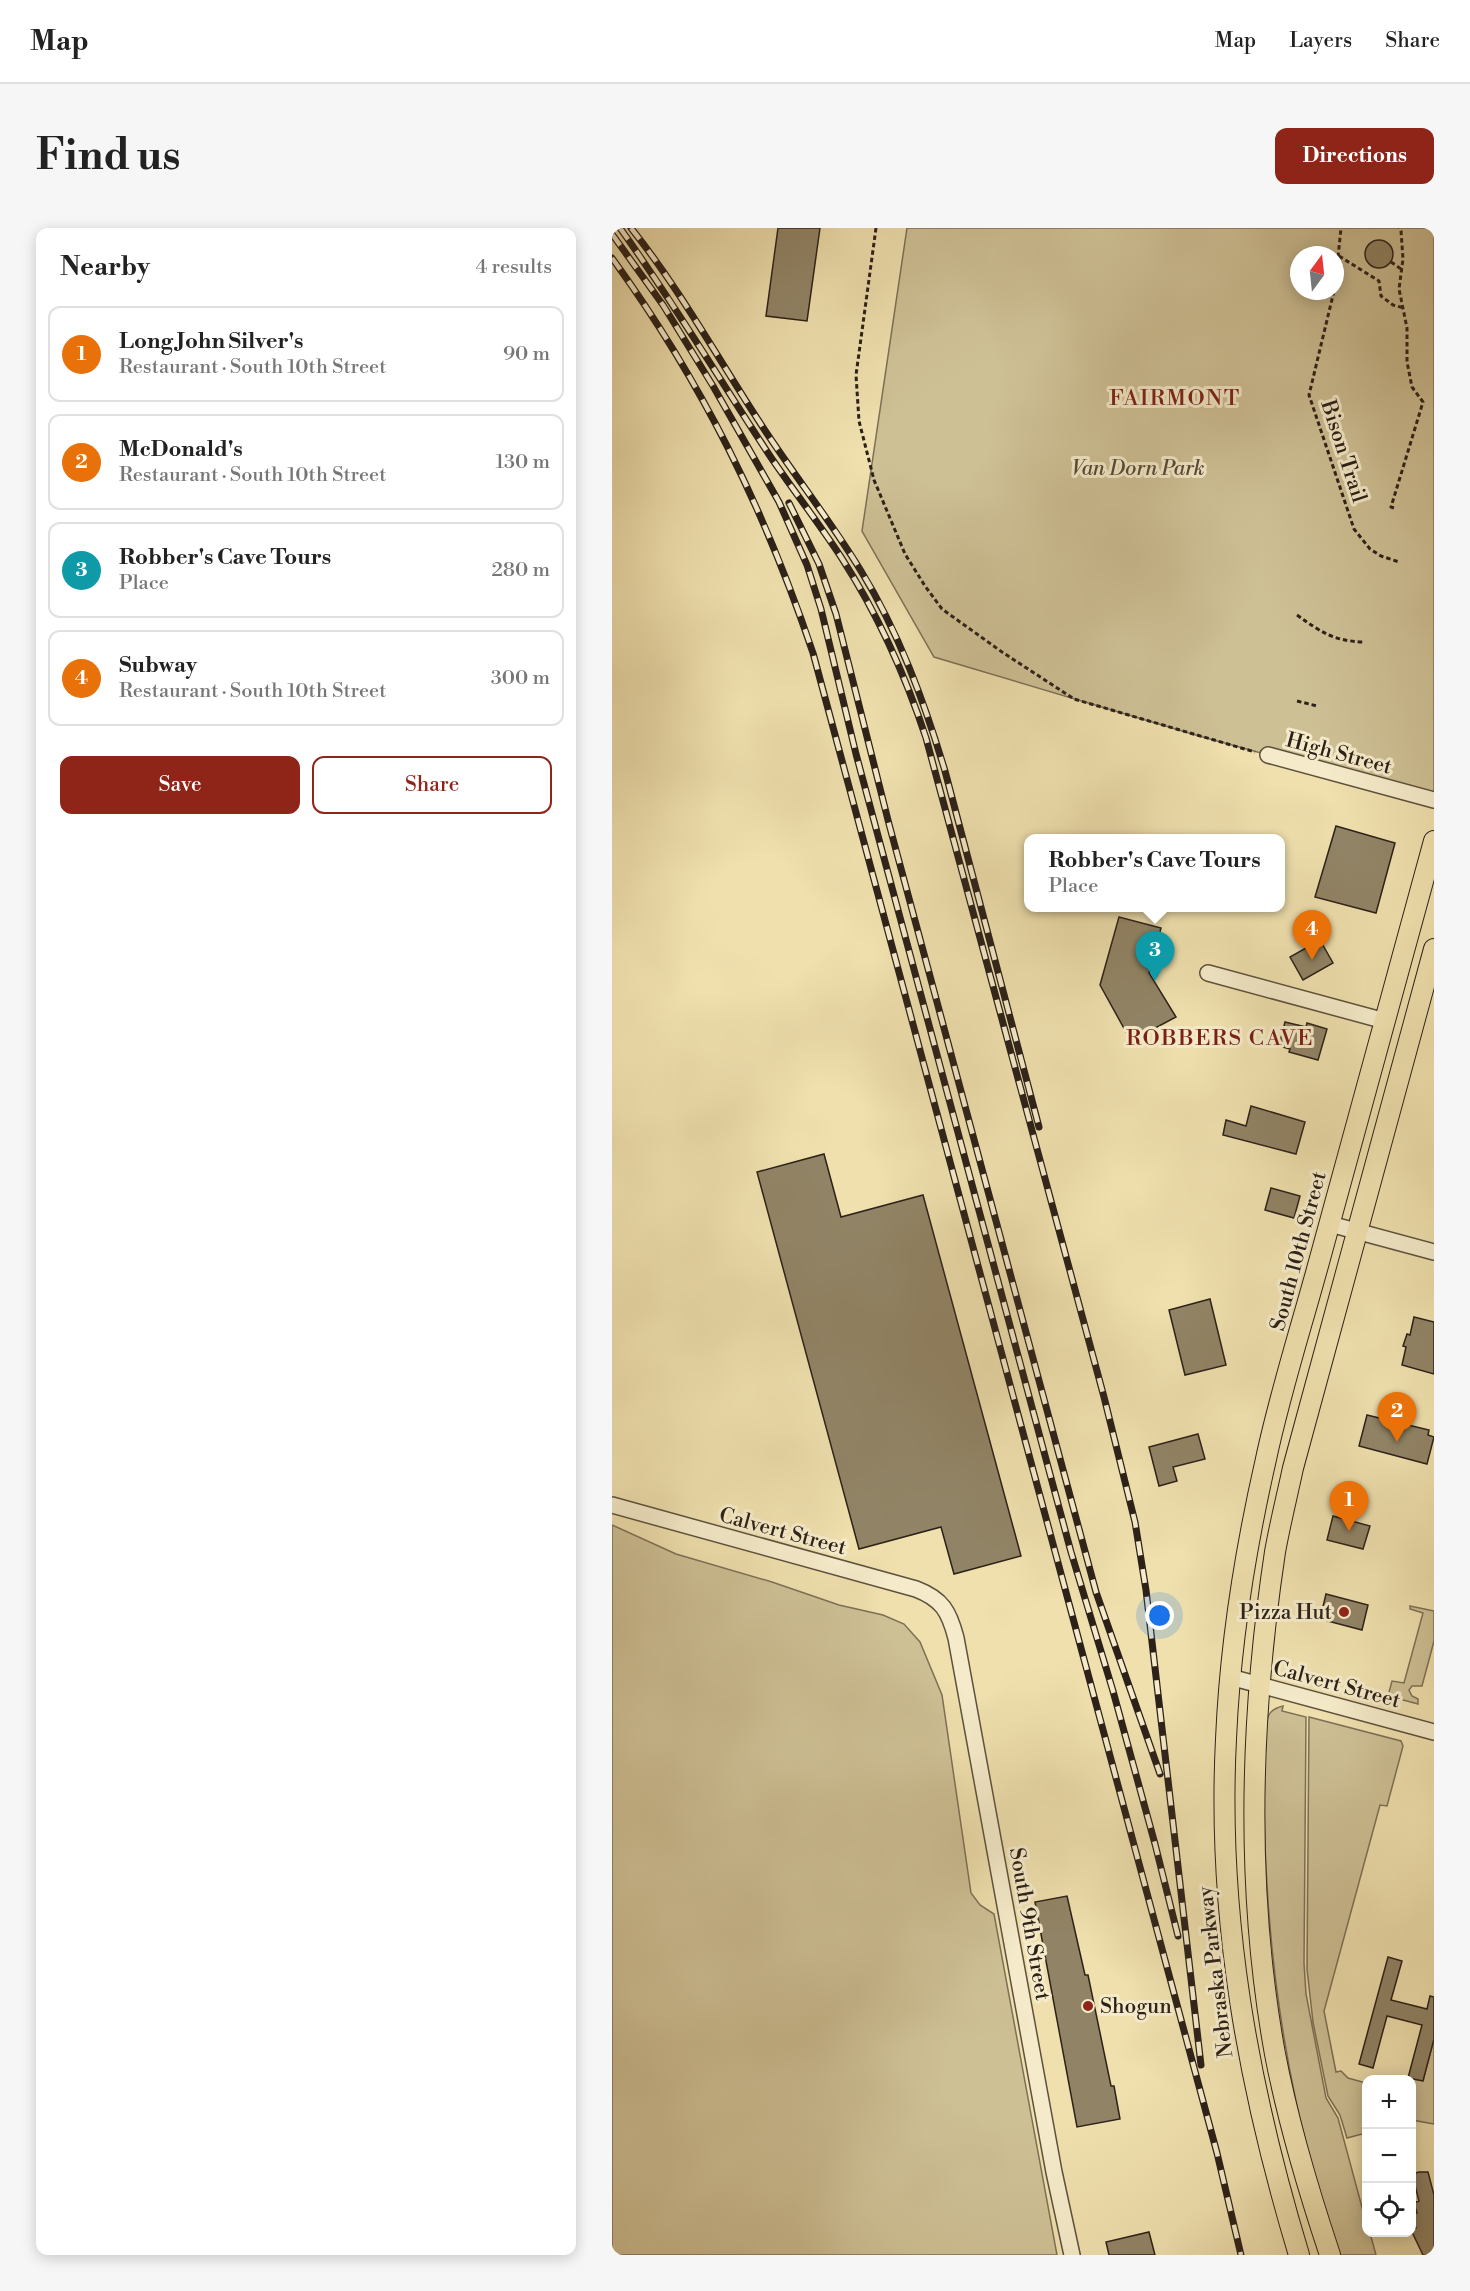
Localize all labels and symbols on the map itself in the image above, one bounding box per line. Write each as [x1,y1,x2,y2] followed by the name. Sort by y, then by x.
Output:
[1290,246,1344,300] north arrow
[1109,385,1241,412] district label: FAIRMONT
[1314,396,1372,506] street label: Bison Trail
[1071,456,1205,482] park label: Van Dorn Park
[1283,727,1395,781] street label: High Street
[1292,910,1332,960] pin: 4
[1136,932,1174,981] pin: 3
[1126,1025,1314,1052] district label: ROBBERS CAVE
[1265,1168,1333,1334] street label: South 10th Street
[1378,1392,1416,1442] pin: 2
[1330,1482,1368,1531] pin: 1
[716,1503,850,1562] street label: Calvert Street
[1239,1600,1333,1626] place label: Pizza Hut
[1145,1601,1174,1630] your location
[1337,1605,1351,1619] marker: Pizza Hut
[1270,1656,1404,1715] street label: Calvert Street
[1003,1846,1055,2003] street label: South 9th Street
[1192,1884,1239,2059] street label: Nebraska Parkway
[1100,1994,1172,2020] place label: Shogun
[1081,1999,1095,2013] marker: Shogun

